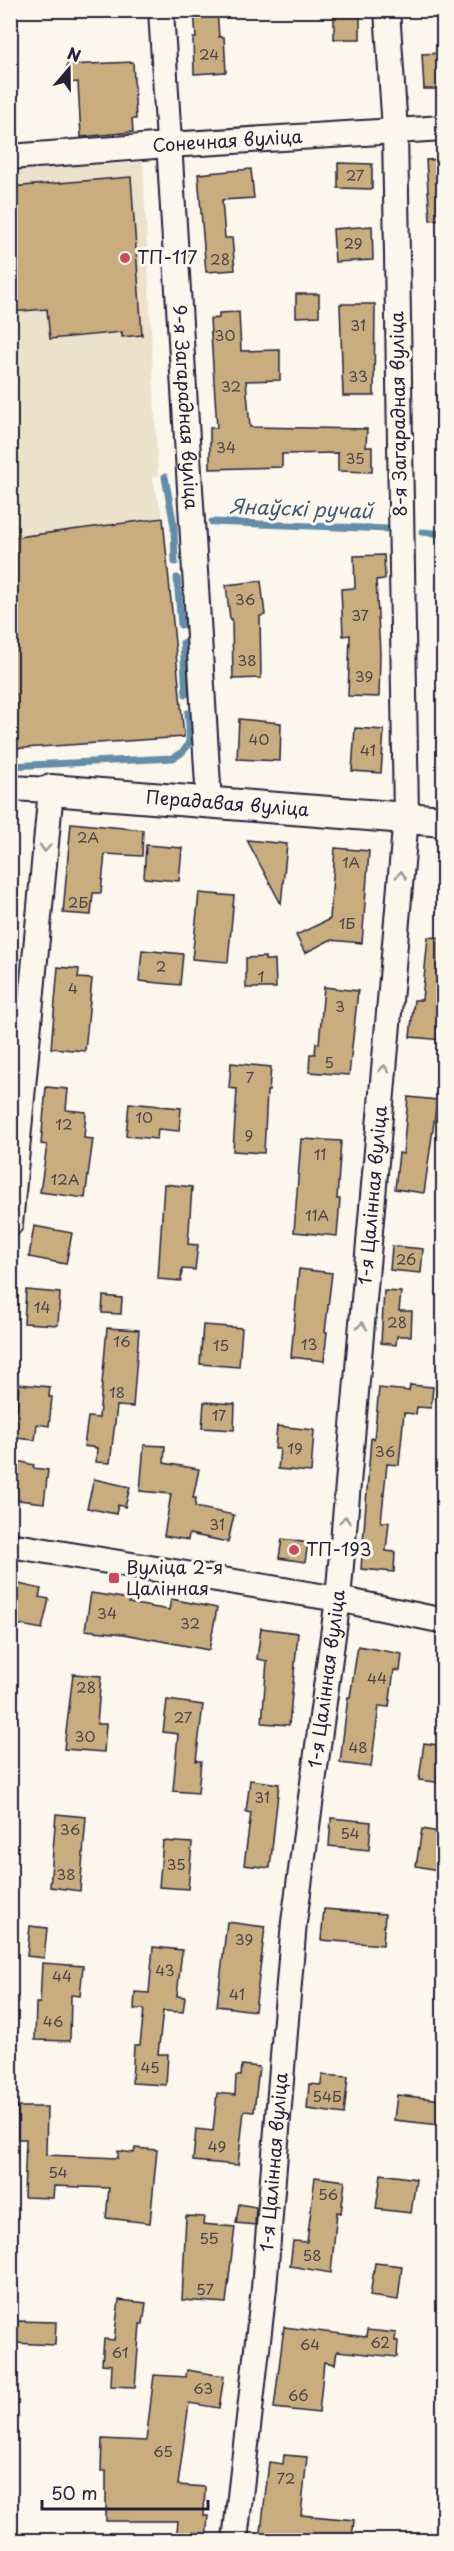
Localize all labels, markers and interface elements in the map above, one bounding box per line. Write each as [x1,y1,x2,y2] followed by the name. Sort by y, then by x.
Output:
[39,39,99,99] north arrow
[64,41,85,67] text: N
[199,42,219,65] house number: 24
[151,122,303,158] street label: Сонечная вуліца
[346,163,365,186] house number: 27
[343,231,363,254] house number: 29
[137,243,197,270] place label: ТП-117
[210,247,230,270] house number: 28
[118,251,132,265] marker: ТП-117
[167,304,206,510] street label: 9-я Загарадная вуліца
[382,311,413,517] street label: 8-я Загарадная вуліца
[350,313,366,336] house number: 31
[215,323,235,346] house number: 30
[348,364,368,387] house number: 33
[221,374,241,397] house number: 32
[216,435,236,458] house number: 34
[345,446,365,469] house number: 35
[229,491,376,526] water label: Янаўскі ручай
[235,587,255,610] house number: 36
[351,603,369,626] house number: 37
[237,648,257,671] house number: 38
[355,664,373,687] house number: 39
[249,727,269,750] house number: 40
[360,738,376,761] house number: 41
[145,783,310,822] street label: Перадавая вуліца
[77,825,99,848] house number: 2А
[39,844,52,853] one-way arrow
[342,850,360,873] house number: 1А
[394,870,407,879] one-way arrow
[68,890,88,913] house number: 2Б
[339,911,355,934] house number: 1Б
[156,954,166,977] house number: 2
[258,964,264,987] house number: 1
[68,976,78,999] house number: 4
[335,994,345,1017] house number: 3
[324,1050,334,1073] house number: 5
[377,1064,390,1074] one-way arrow
[246,1065,255,1088] house number: 7
[350,1104,393,1286] street label: 1-я Цалінная вуліца
[135,1105,153,1128] house number: 10
[55,1112,73,1135] house number: 12
[245,1123,253,1146] house number: 9
[314,1142,326,1165] house number: 11
[51,1167,79,1190] house number: 12А
[305,1203,329,1226] house number: 11А
[396,1247,416,1270] house number: 26
[34,1295,50,1318] house number: 14
[387,1310,407,1333] house number: 28
[355,1321,368,1330] one-way arrow
[113,1329,131,1352] house number: 16
[301,1332,317,1355] house number: 13
[213,1333,229,1356] house number: 15
[109,1380,125,1403] house number: 18
[212,1403,226,1426] house number: 17
[287,1436,303,1459] house number: 19
[375,1439,395,1462] house number: 36
[209,1512,225,1535] house number: 31
[338,1516,351,1525] one-way arrow
[306,1535,371,1562] place label: ТП-193
[287,1543,301,1557] marker: ТП-193
[126,1553,223,1601] place label: Вуліца 2-я Цалінная
[107,1571,121,1585] marker: Вуліца 2-я Цалінная
[300,1589,351,1770] street label: 1-я Цалінная вуліца
[97,1601,117,1624] house number: 34
[180,1611,200,1634] house number: 32
[367,1666,387,1689] house number: 44
[76,1675,96,1698] house number: 28
[174,1705,193,1728] house number: 27
[75,1724,95,1747] house number: 30
[348,1735,368,1758] house number: 48
[254,1785,270,1808] house number: 31
[60,1817,80,1840] house number: 36
[340,1821,360,1844] house number: 54
[166,1852,186,1875] house number: 35
[56,1862,76,1885] house number: 38
[235,1927,253,1950] house number: 39
[155,1958,175,1981] house number: 43
[52,1964,72,1987] house number: 44
[229,1982,245,2005] house number: 41
[43,2009,63,2032] house number: 46
[140,2055,160,2078] house number: 45
[252,2071,294,2253] street label: 1-я Цалінная вуліца
[312,2084,342,2107] house number: 54Б
[208,2134,226,2157] house number: 49
[48,2160,68,2183] house number: 54
[318,2182,338,2205] house number: 56
[199,2226,219,2249] house number: 55
[302,2243,322,2266] house number: 58
[196,2277,214,2300] house number: 57
[370,2330,390,2353] house number: 62
[300,2332,320,2355] house number: 64
[112,2340,128,2363] house number: 61
[193,2376,213,2399] house number: 63
[288,2383,308,2406] house number: 66
[153,2439,173,2462] house number: 65
[277,2466,295,2489] house number: 72
[42,2473,208,2511] scale bar
[51,2479,98,2506] text: 50 m

